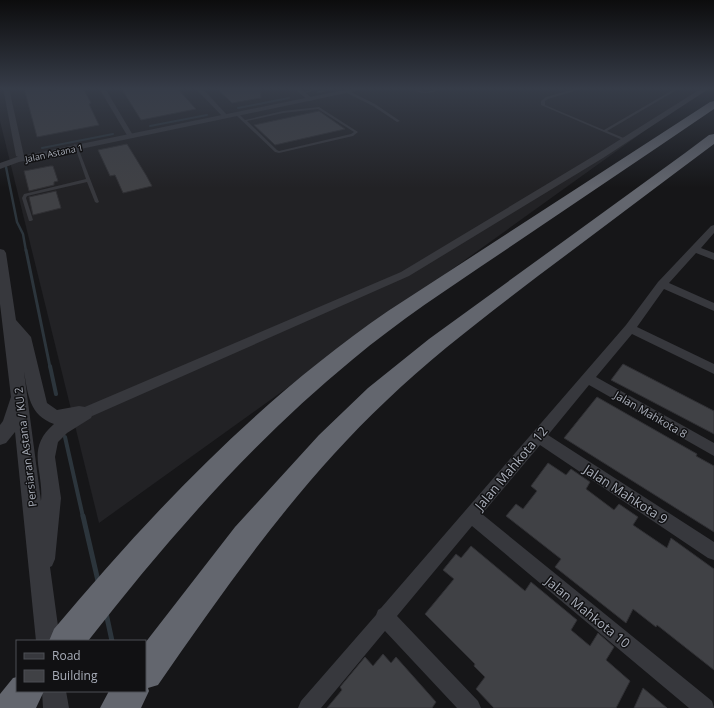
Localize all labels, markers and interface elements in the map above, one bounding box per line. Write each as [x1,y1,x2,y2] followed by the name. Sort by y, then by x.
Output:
[23,141,84,166] street label: Jalan Astana 1
[10,386,40,508] street label: Persiaran Astana / KU 2
[611,387,690,441] street label: Jalan Mahkota 8
[469,422,551,515] street label: Jalan Mahkota 12
[579,459,671,528] street label: Jalan Mahkota 9
[540,571,634,652] street label: Jalan Mahkota 10
[16,640,146,692] legend
[52,647,81,664] text: Road
[52,667,98,684] text: Building

